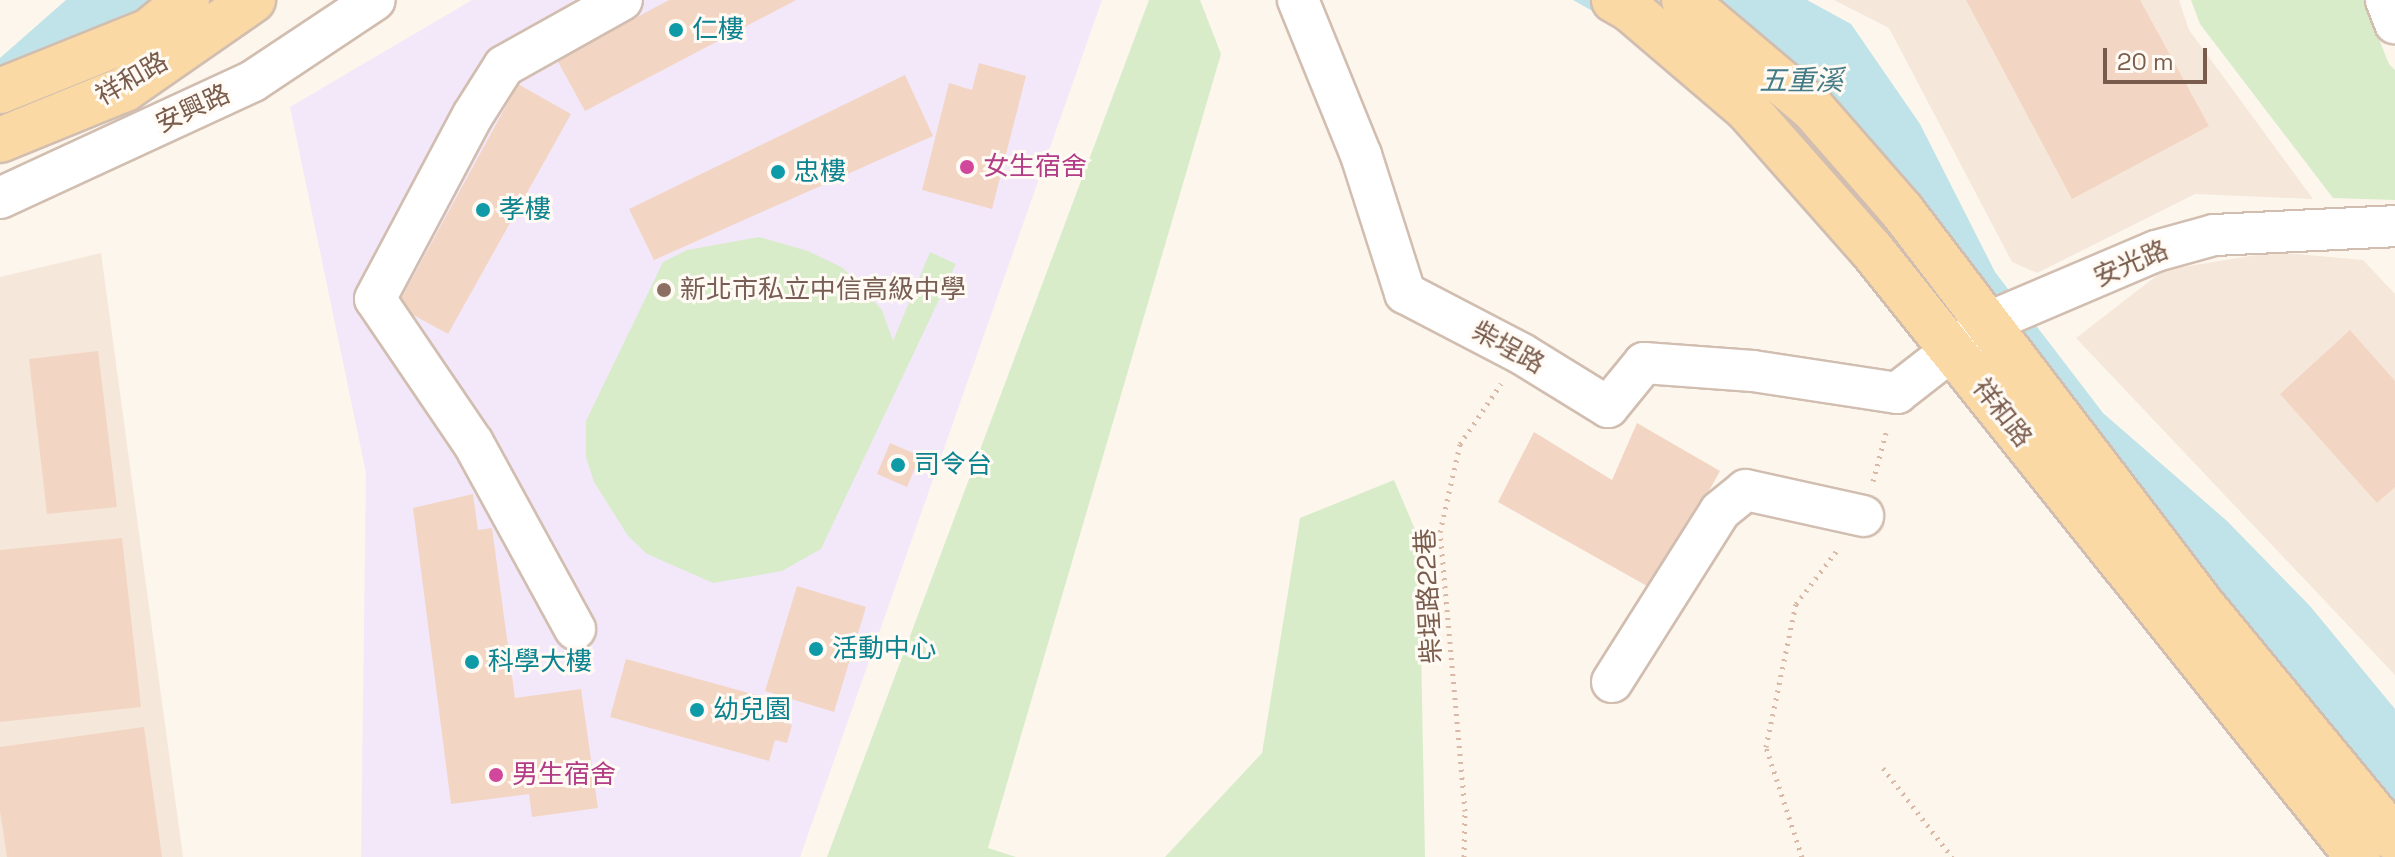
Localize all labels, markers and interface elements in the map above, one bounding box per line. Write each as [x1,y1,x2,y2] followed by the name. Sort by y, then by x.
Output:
[692,14,744,46] place label: 仁樓
[667,21,685,39] marker: 仁樓
[2107,32,2211,82] scale bar
[90,46,174,112] street label: 祥和路
[2117,46,2174,77] text: 20 m
[1759,63,1843,97] water label: 五重溪
[151,78,235,140] street label: 安興路
[983,151,1087,183] place label: 女生宿舍
[794,156,846,188] place label: 忠樓
[958,158,976,176] marker: 女生宿舍
[769,163,787,181] marker: 忠樓
[499,194,551,226] place label: 孝樓
[474,201,492,219] marker: 孝樓
[2089,234,2173,294] street label: 安光路
[680,274,966,306] place label: 新北市私立中信高級中學
[655,281,673,299] marker: 新北市私立中信高級中學
[1466,315,1550,381] street label: 柴埕路
[1966,373,2038,453] street label: 祥和路
[914,449,992,481] place label: 司令台
[889,456,907,474] marker: 司令台
[1410,528,1448,664] street label: 柴埕路22巷
[832,633,936,665] place label: 活動中心
[807,640,825,658] marker: 活動中心
[488,646,592,678] place label: 科學大樓
[463,653,481,671] marker: 科學大樓
[713,694,791,726] place label: 幼兒園
[688,701,706,719] marker: 幼兒園
[512,759,616,791] place label: 男生宿舍
[487,766,505,784] marker: 男生宿舍

